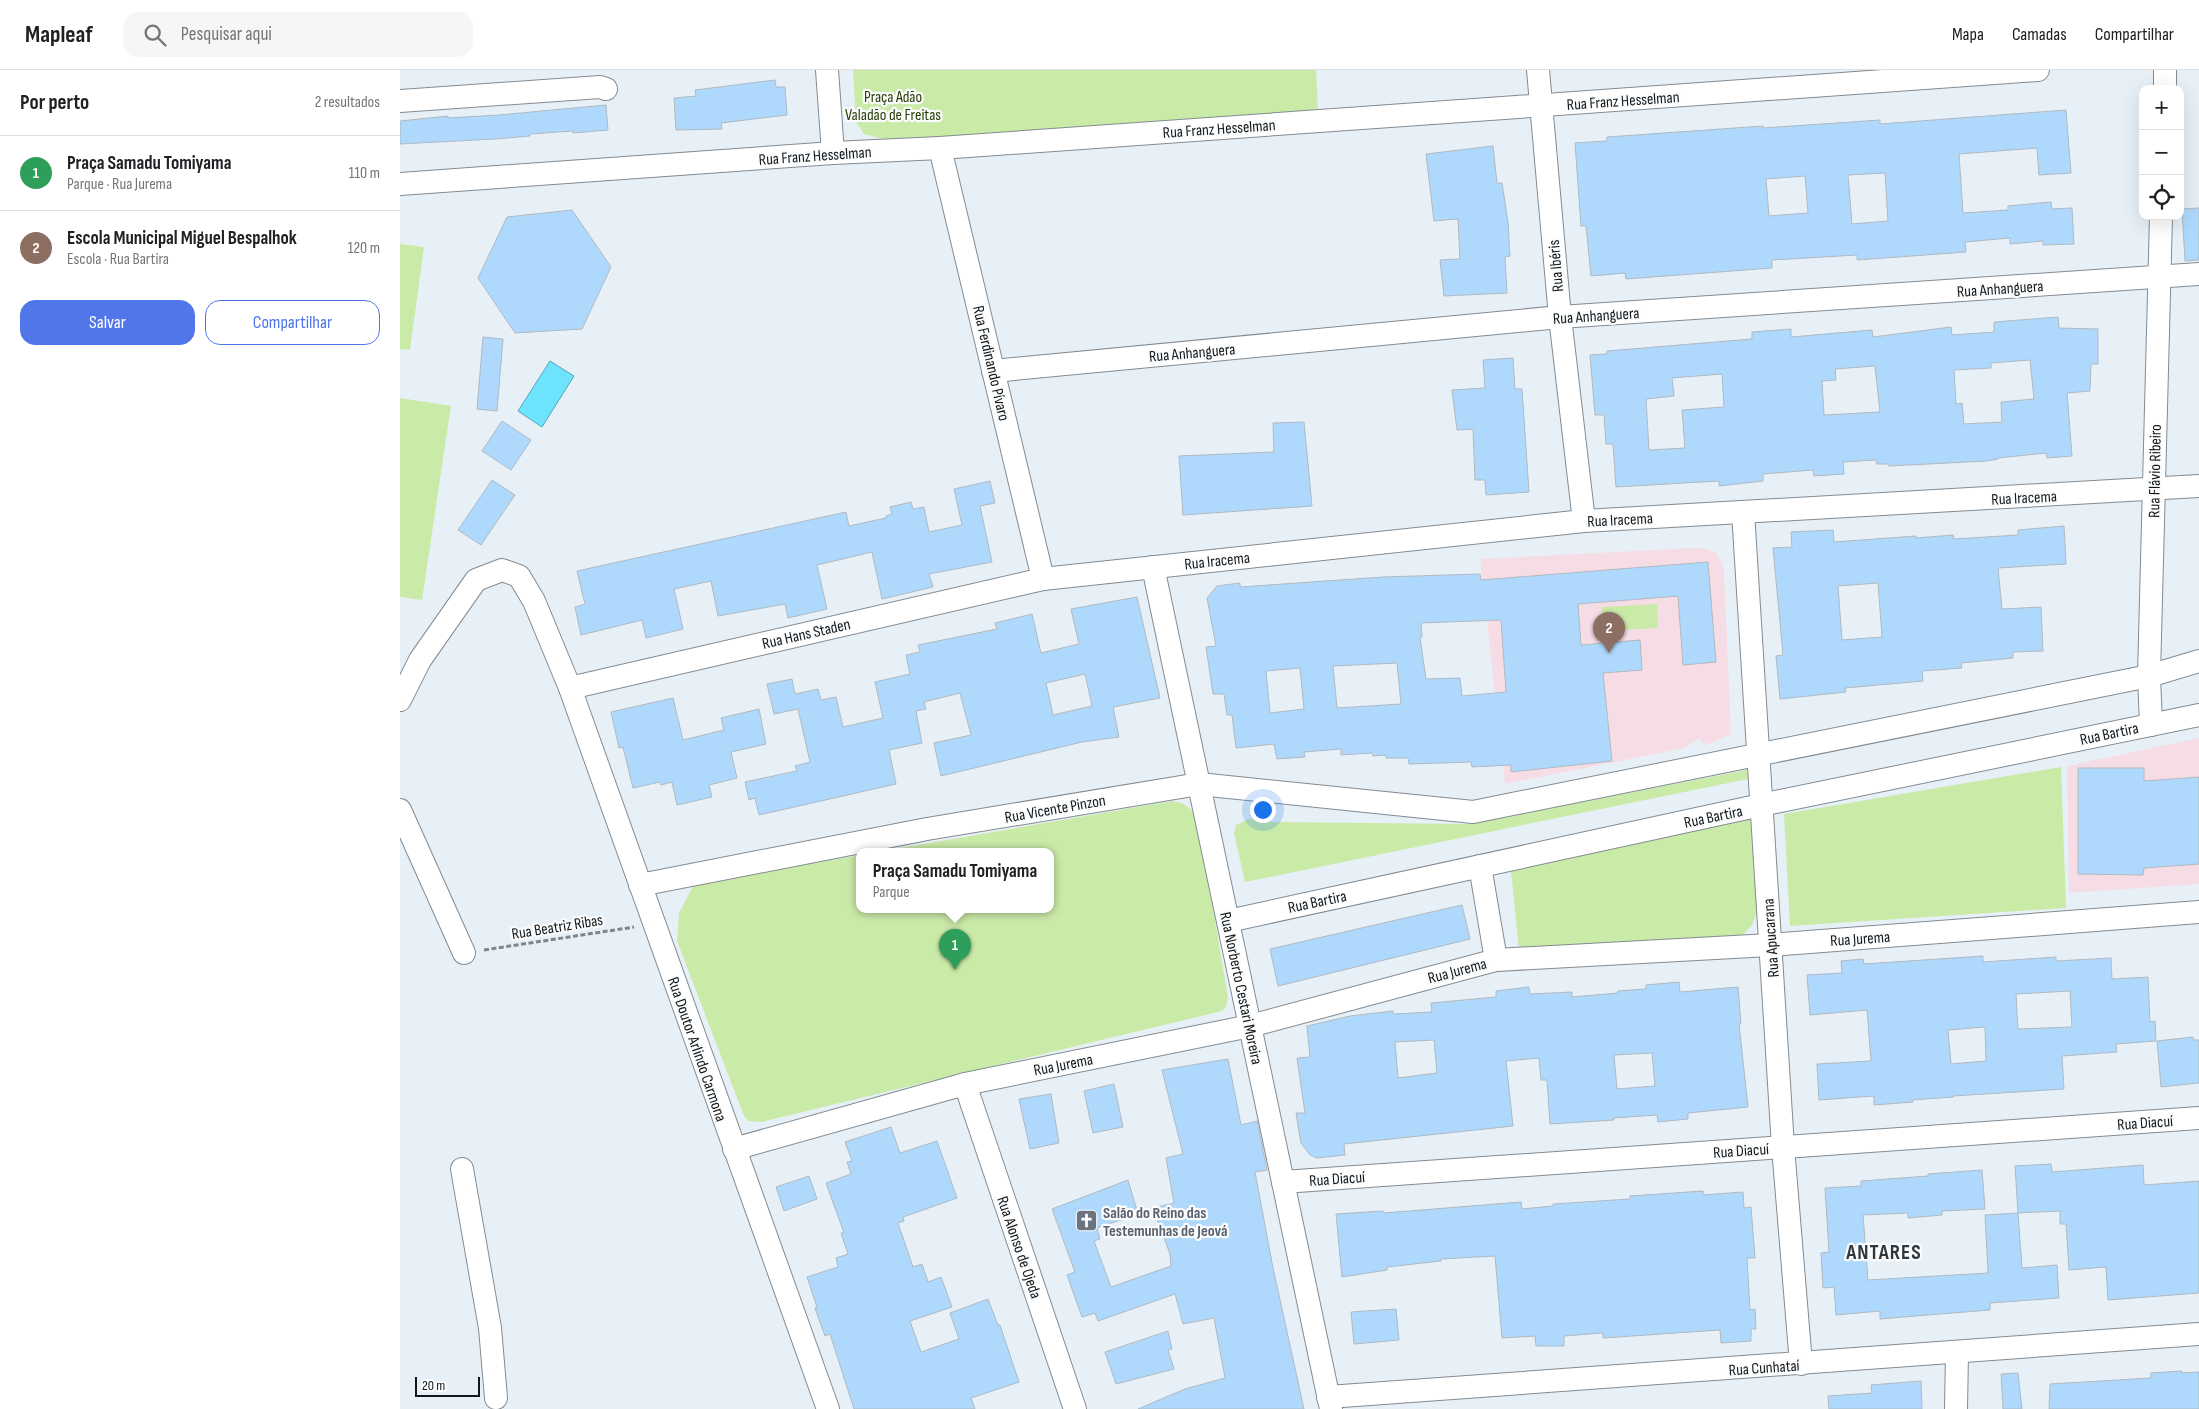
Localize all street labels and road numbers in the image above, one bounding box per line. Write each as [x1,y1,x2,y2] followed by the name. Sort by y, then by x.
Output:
[1566,88,1680,115] street label: Rua Franz Hesselman
[1162,116,1276,143] street label: Rua Franz Hesselman
[758,143,872,170] street label: Rua Franz Hesselman
[1545,239,1568,293] street label: Rua Ibéris
[1956,277,2044,302] street label: Rua Anhanguera
[968,304,1013,423] street label: Rua Ferdinando Pívaro
[1552,304,1640,329] street label: Rua Anhanguera
[1148,340,1236,367] street label: Rua Anhanguera
[2145,424,2166,518] street label: Rua Flávio Ribeiro
[1991,487,2057,510] street label: Rua Iracema
[1587,509,1653,532] street label: Rua Iracema
[1183,549,1251,574] street label: Rua Iracema
[760,615,852,654] street label: Rua Hans Staden
[2078,719,2140,750] street label: Rua Bartira
[1003,791,1107,828] street label: Rua Vicente Pinzon
[1682,802,1744,833] street label: Rua Bartira
[1286,887,1348,918] street label: Rua Bartira
[1759,898,1784,978] street label: Rua Apucarana
[1215,910,1266,1066] street label: Rua Norberto Cestari Moreira
[510,911,604,944] street label: Rua Beatriz Ribas
[1830,928,1891,951] street label: Rua Jurema
[1426,955,1489,988] street label: Rua Jurema
[663,975,730,1124] street label: Rua Doutor Arlindo Carmona
[1032,1050,1095,1081] street label: Rua Jurema
[2117,1112,2174,1135] street label: Rua Diacuí
[1713,1140,1770,1163] street label: Rua Diacuí
[1309,1168,1366,1191] street label: Rua Diacuí
[992,1194,1045,1301] street label: Rua Alonso de Ojeda
[1728,1357,1800,1380] street label: Rua Cunhataí

